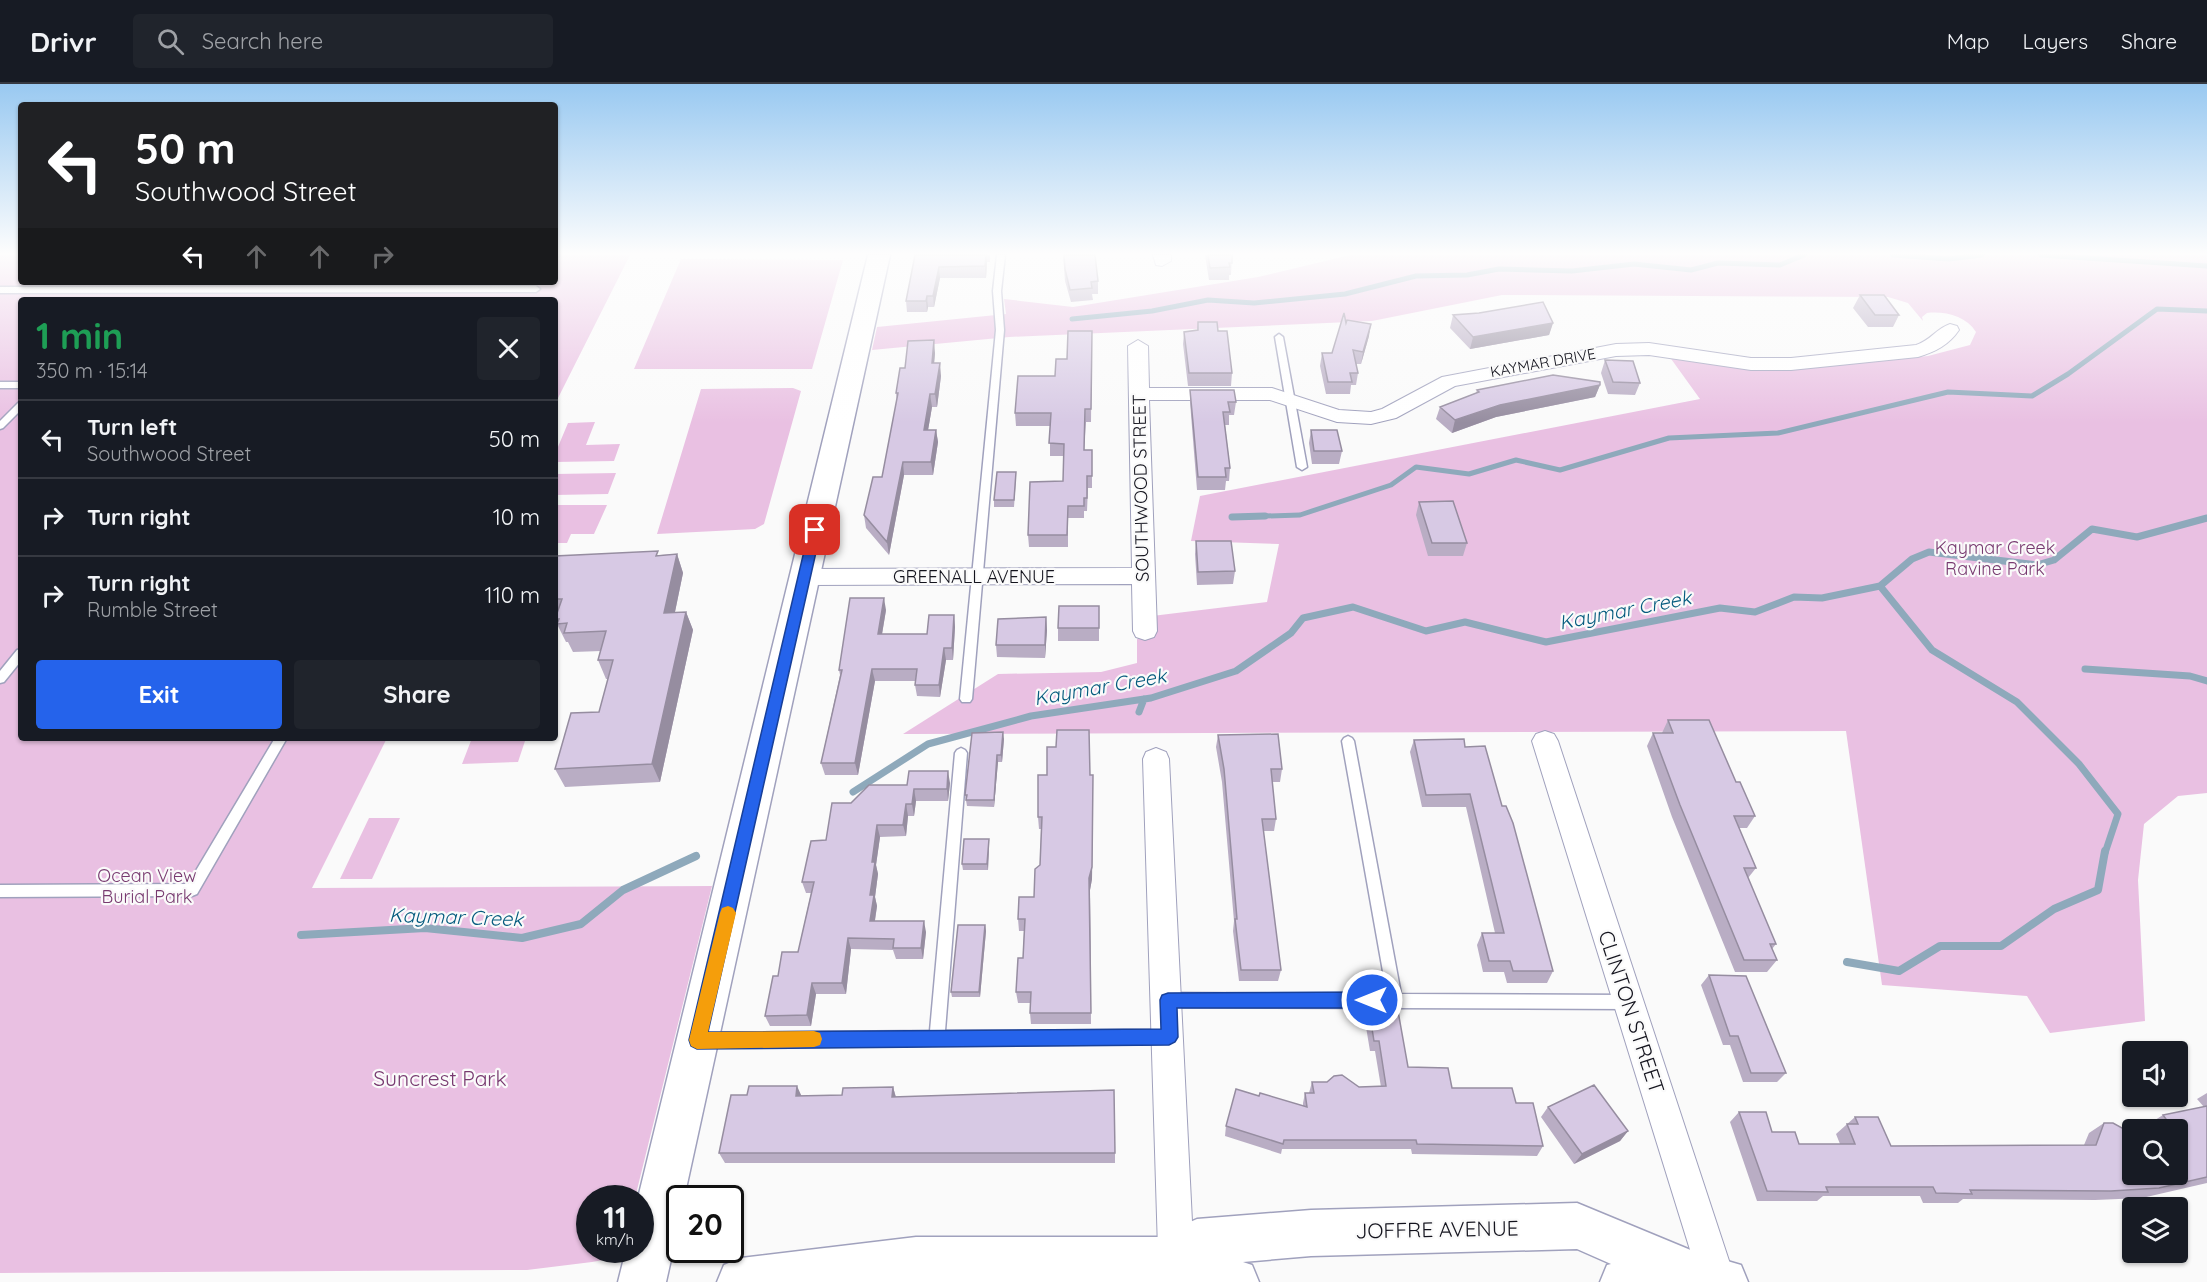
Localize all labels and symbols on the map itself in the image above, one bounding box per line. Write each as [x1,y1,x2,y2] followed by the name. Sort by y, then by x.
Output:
[1489,344,1597,381] street label: KAYMAR DRIVE
[1127,394,1154,582] street label: SOUTHWOOD STREET
[789,504,840,555] pin
[1935,536,2055,580] park label: Kaymar Creek Ravine Park
[893,565,1055,588] street label: GREENALL AVENUE
[1557,584,1695,635] water label: Kaymar Creek
[1032,662,1170,710] water label: Kaymar Creek
[97,864,197,908] park label: Ocean View Burial Park
[389,902,526,931] water label: Kaymar Creek
[1593,927,1671,1096] street label: CLINTON STREET
[1340,968,1404,1032] position arrow
[373,1065,507,1091] park label: Suncrest Park
[666,1185,744,1263] speed limit sign: 20
[1355,1215,1519,1243] street label: JOFFRE AVENUE

